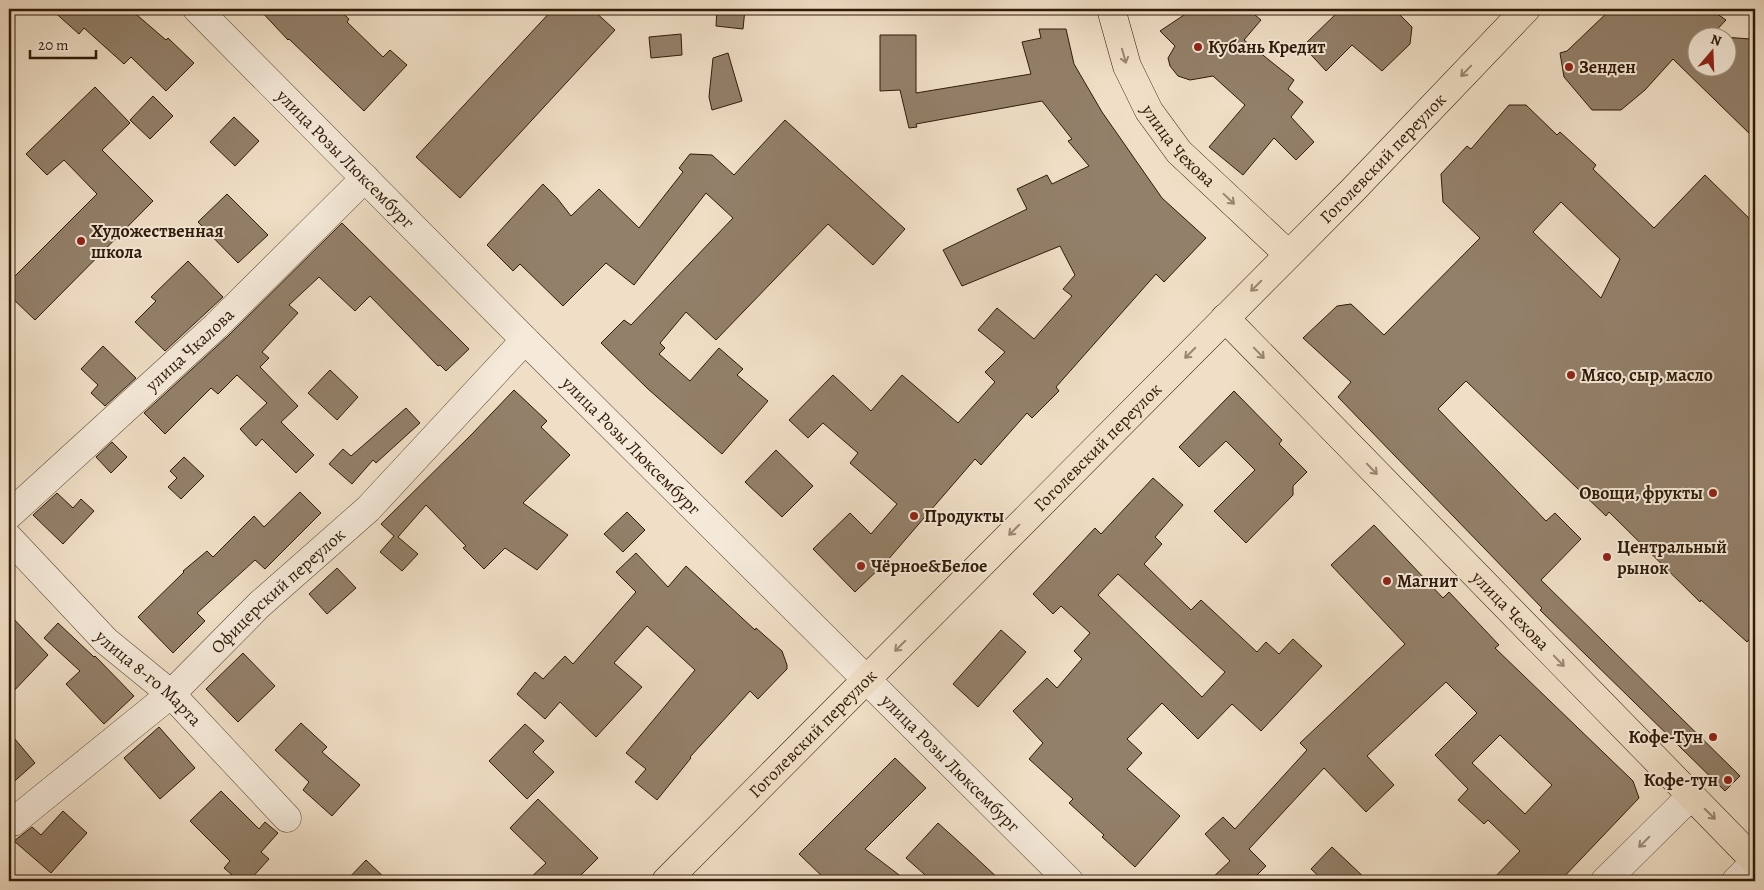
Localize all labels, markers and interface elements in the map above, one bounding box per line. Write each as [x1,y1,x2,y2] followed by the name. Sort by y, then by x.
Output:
[30,28,96,60] scale bar
[1686,28,1736,78] north arrow
[1708,30,1724,51] text: N
[38,35,69,55] text: 20 m
[1208,35,1326,59] place label: Кубань Кредит
[1192,41,1204,53] marker: Кубань Кредит
[1119,47,1129,63] one-way arrow
[1579,55,1636,79] place label: Зенден
[1563,61,1575,73] marker: Зенден
[1460,65,1472,78] one-way arrow
[270,83,420,234] street label: улица Розы Люксембург
[1314,88,1451,229] street label: Гоголевский переулок
[1135,100,1221,193] street label: улица Чехова
[1222,193,1235,205] one-way arrow
[91,219,223,264] place label: Художественная школа
[75,235,87,247] marker: Художественная школа
[1250,280,1263,292] one-way arrow
[140,302,240,397] street label: улица Чкалова
[1184,347,1196,359] one-way arrow
[1253,347,1265,360] one-way arrow
[1581,363,1713,387] place label: Мясо, сыр, масло
[1565,369,1577,381] marker: Мясо, сыр, масло
[556,371,706,521] street label: улица Розы Люксембург
[1028,377,1167,517] street label: Гоголевский переулок
[1366,463,1378,476] one-way arrow
[1579,481,1703,505] place label: Овощи, фрукты
[1707,487,1719,499] marker: Овощи, фрукты
[924,504,1004,528] place label: Продукты
[908,510,920,522] marker: Продукты
[205,523,350,659] street label: Офицерский переулок
[1008,524,1020,537] one-way arrow
[1617,535,1727,580] place label: Центральный рынок
[1601,551,1613,563] marker: Центральный рынок
[871,554,987,578] place label: Чёрное&Белое
[855,560,867,572] marker: Чёрное&Белое
[1466,565,1555,656] street label: улица Чехова
[1397,569,1458,593] place label: Магнит
[1381,575,1393,587] marker: Магнит
[89,624,207,732] street label: улица 8-го Марта
[894,640,906,652] one-way arrow
[1553,655,1565,667] one-way arrow
[743,664,882,803] street label: Гоголевский переулок
[875,688,1026,838] street label: улица Розы Люксембург
[1628,725,1703,749] place label: Кофе-Тун
[1707,731,1719,743] marker: Кофе-Тун
[1644,768,1718,792] place label: Кофе-тун
[1722,774,1734,786] marker: Кофе-тун
[1703,808,1715,820] one-way arrow
[1638,836,1650,849] one-way arrow

